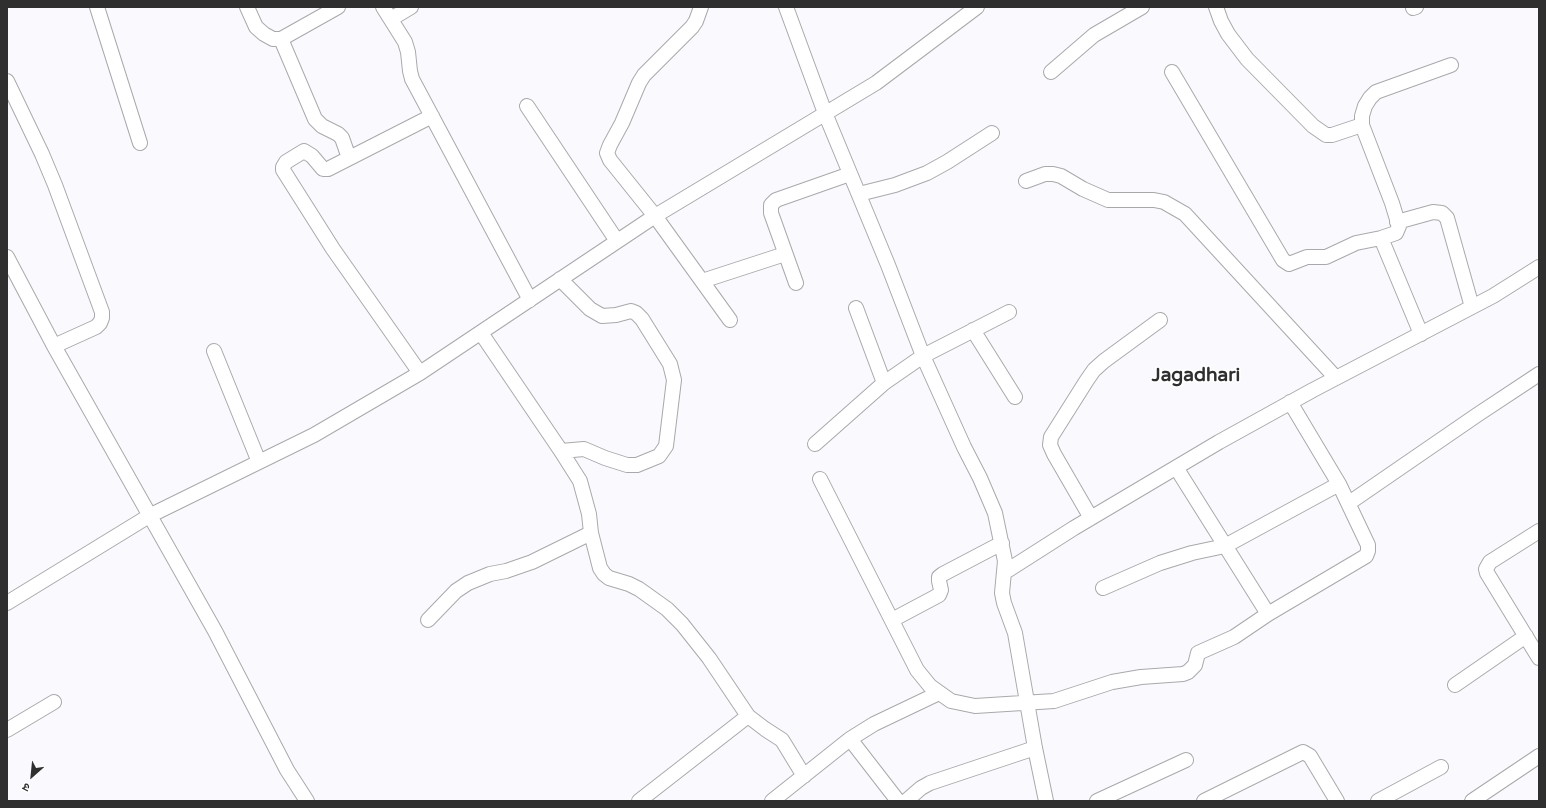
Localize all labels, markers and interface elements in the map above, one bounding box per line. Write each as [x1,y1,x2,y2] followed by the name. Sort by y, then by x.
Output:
[1152,365,1240,387] district label: Jagadhari
[12,756,52,796] north arrow
[21,780,32,794] text: उ

